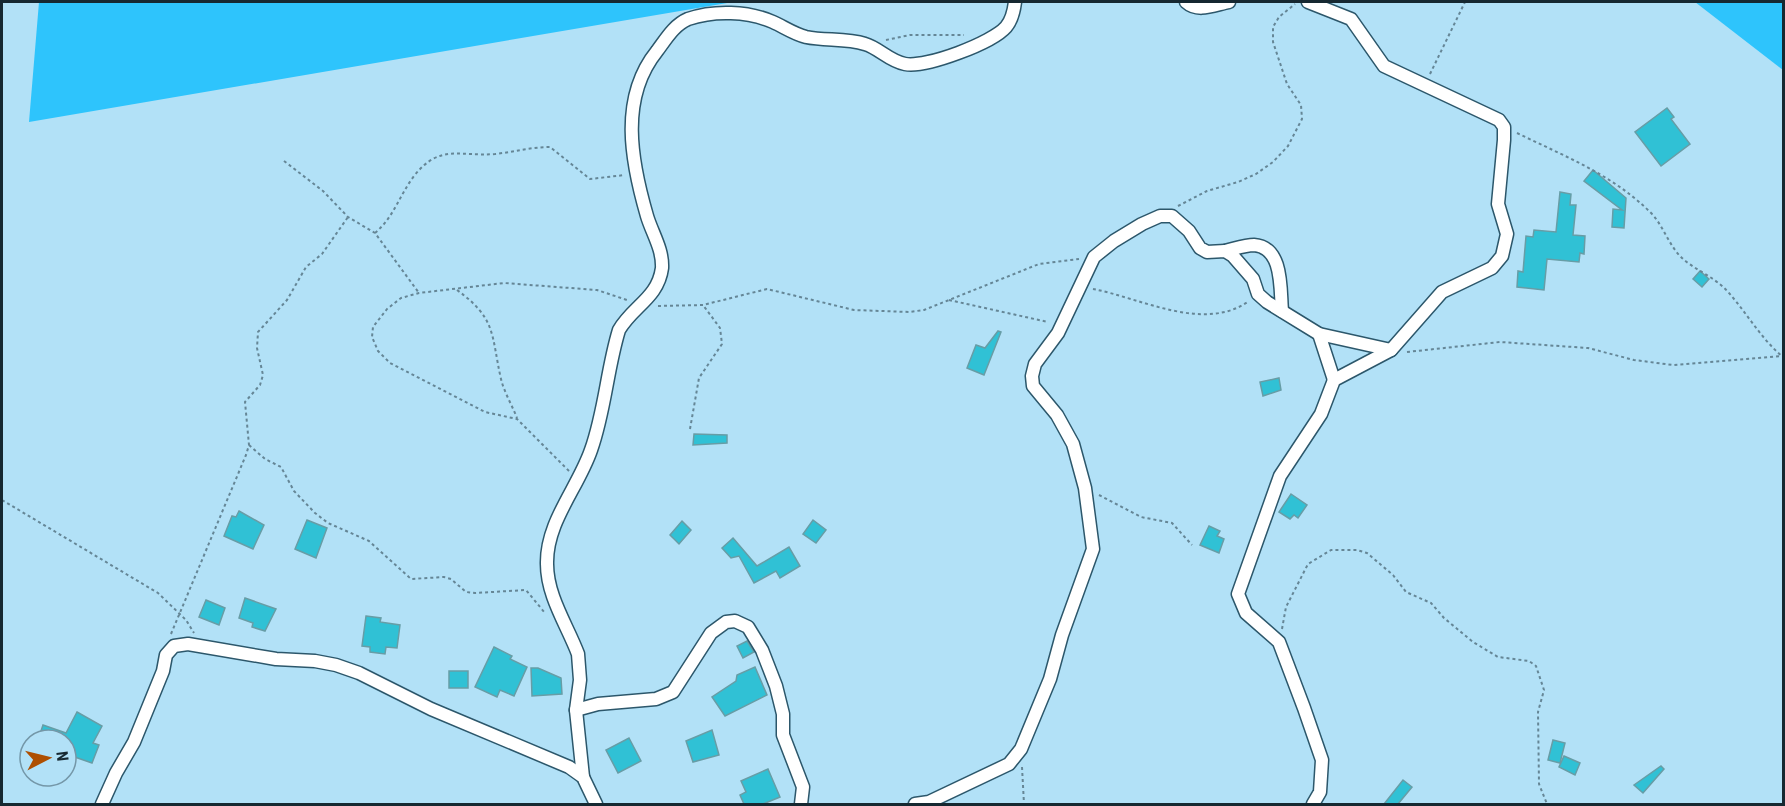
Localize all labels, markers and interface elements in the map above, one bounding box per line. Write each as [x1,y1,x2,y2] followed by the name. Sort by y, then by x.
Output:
[18,728,78,788] north arrow
[52,750,72,762] text: N

